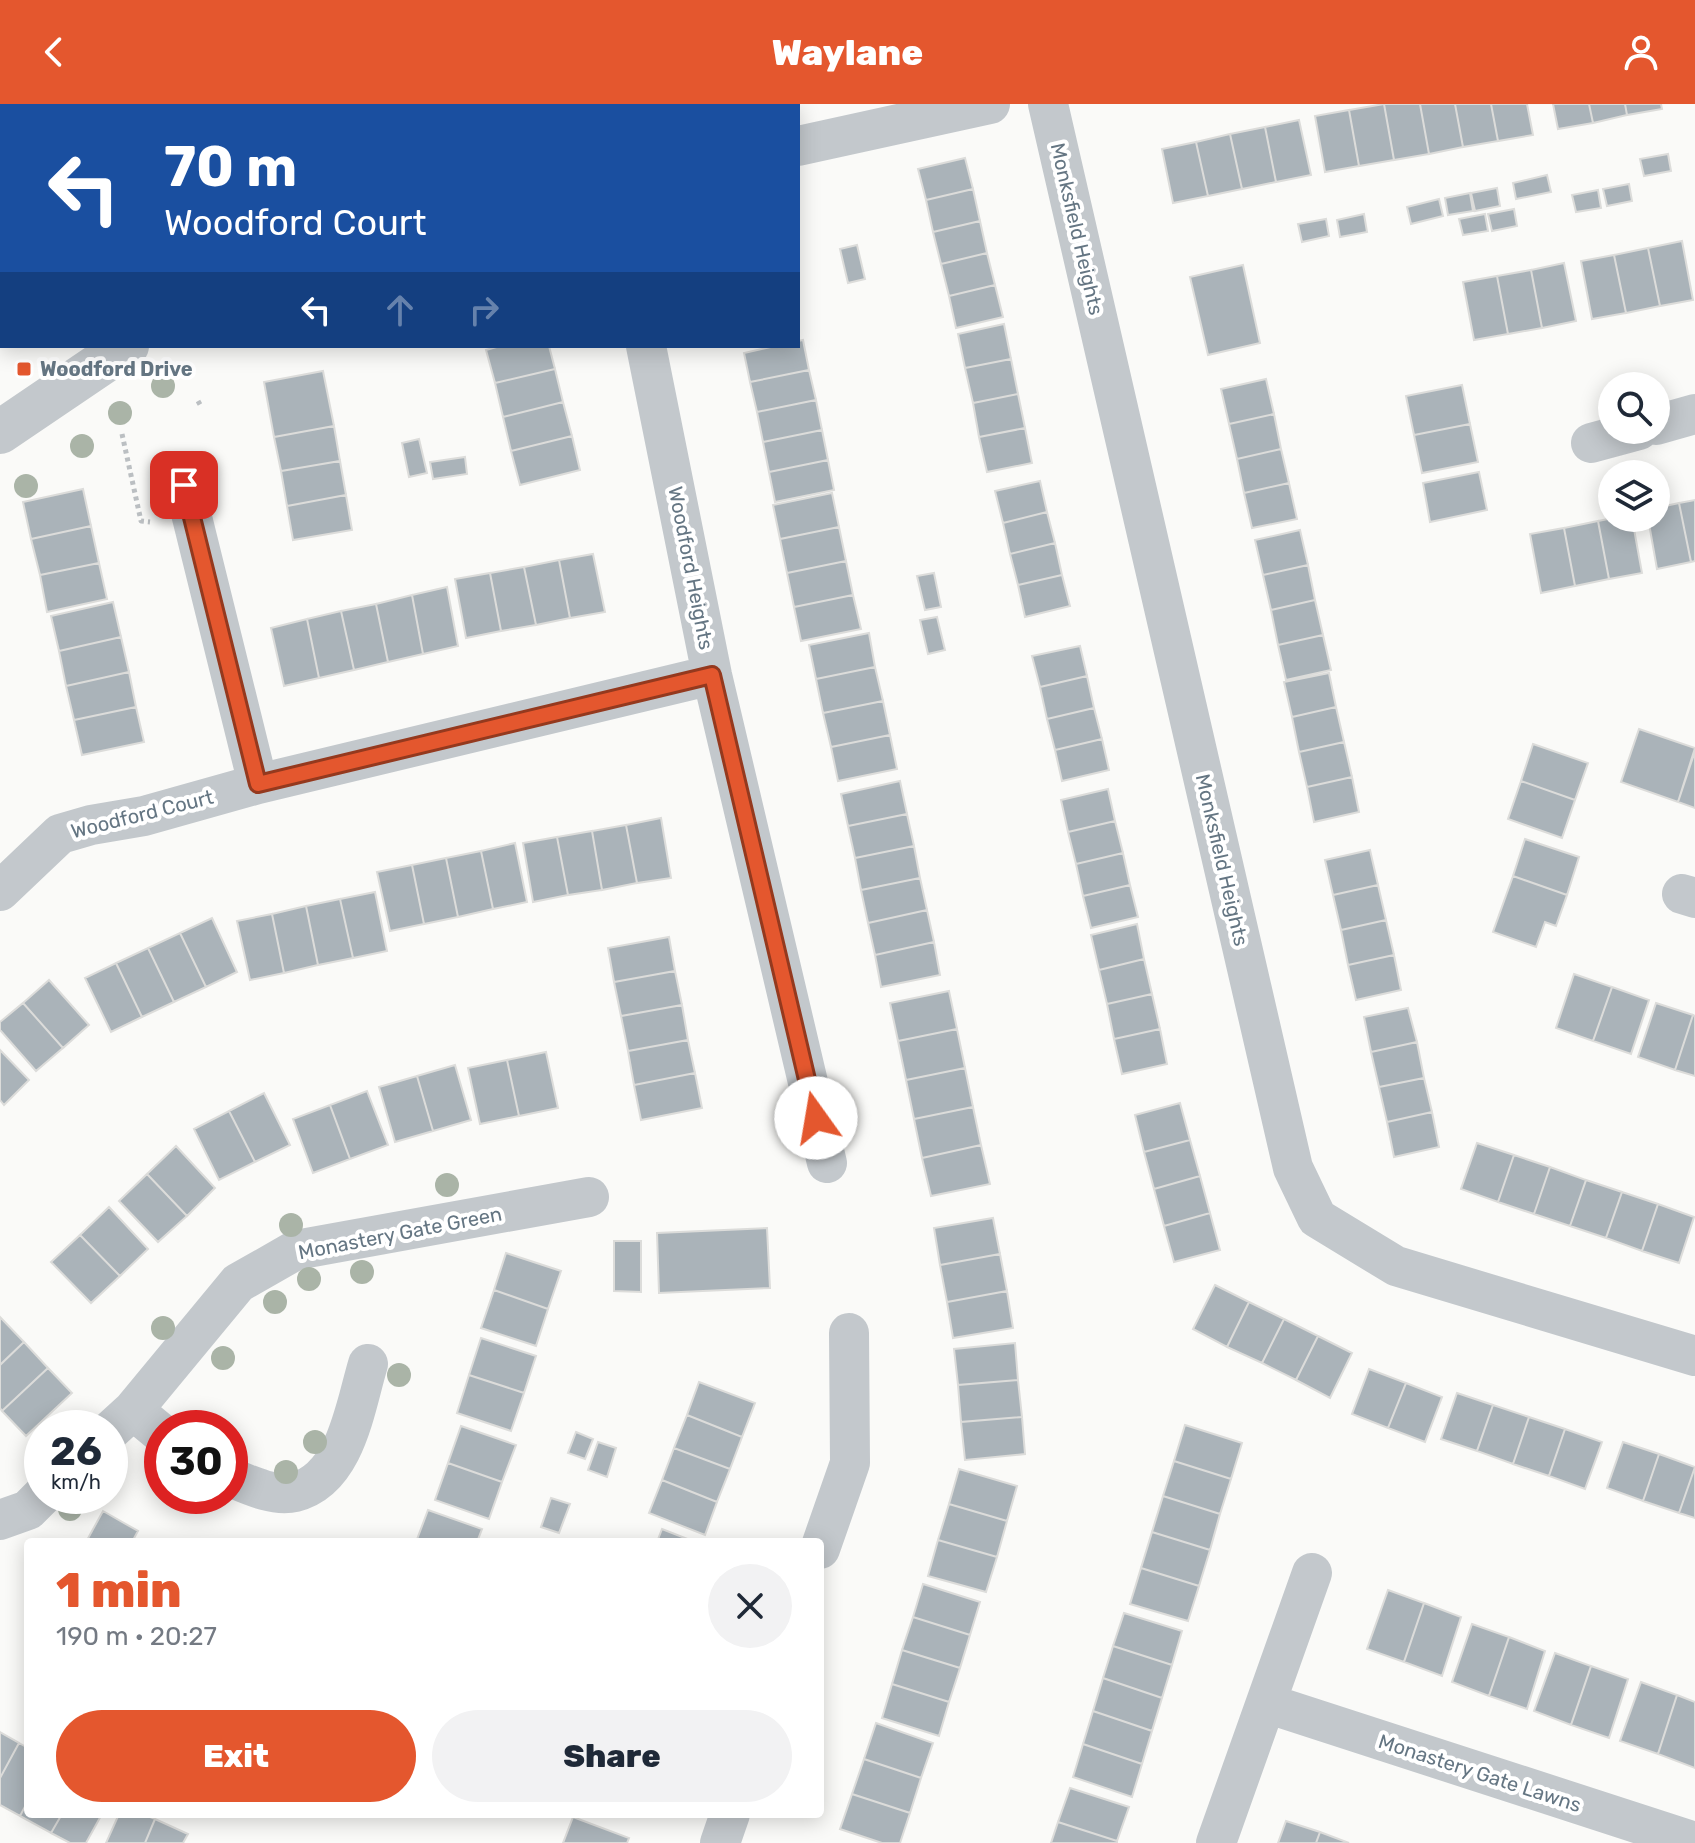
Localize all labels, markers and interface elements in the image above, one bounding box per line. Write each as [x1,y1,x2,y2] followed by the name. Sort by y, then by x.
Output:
[32,30,76,74] icon: back
[1619,30,1663,74] icon: person
[772,31,923,74] text: Waylane
[164,134,297,200] text: 70 m
[32,136,136,240] icon: left
[1046,141,1108,317] street label: Monksfield Heights
[164,201,427,244] text: Woodford Court
[294,288,338,332] icon: left
[378,288,422,332] icon: ahead
[462,288,506,332] icon: right
[40,357,193,381] place label: Woodford Drive
[15,360,33,378] marker: Woodford Drive
[1598,372,1670,532] map controls
[1598,372,1670,444] button: search
[150,451,218,519] pin
[1598,460,1670,532] button: layers
[162,463,206,507] icon: arrive
[663,484,719,652] street label: Woodford Heights
[1191,772,1253,948] street label: Monksfield Heights
[68,785,216,843] street label: Woodford Court
[774,1076,858,1160] position arrow
[296,1201,504,1265] street label: Monastery Gate Green
[144,1410,248,1514] speed limit sign: 30
[50,1428,102,1475] text: 26
[51,1470,101,1494] text: km/h
[56,1562,182,1619] text: 1 min
[708,1564,792,1648] button: close
[56,1621,217,1652] text: 190 m · 20:27
[56,1710,416,1802] button: Exit
[432,1710,792,1802] button: Share
[1376,1729,1584,1817] street label: Monastery Gate Lawns

